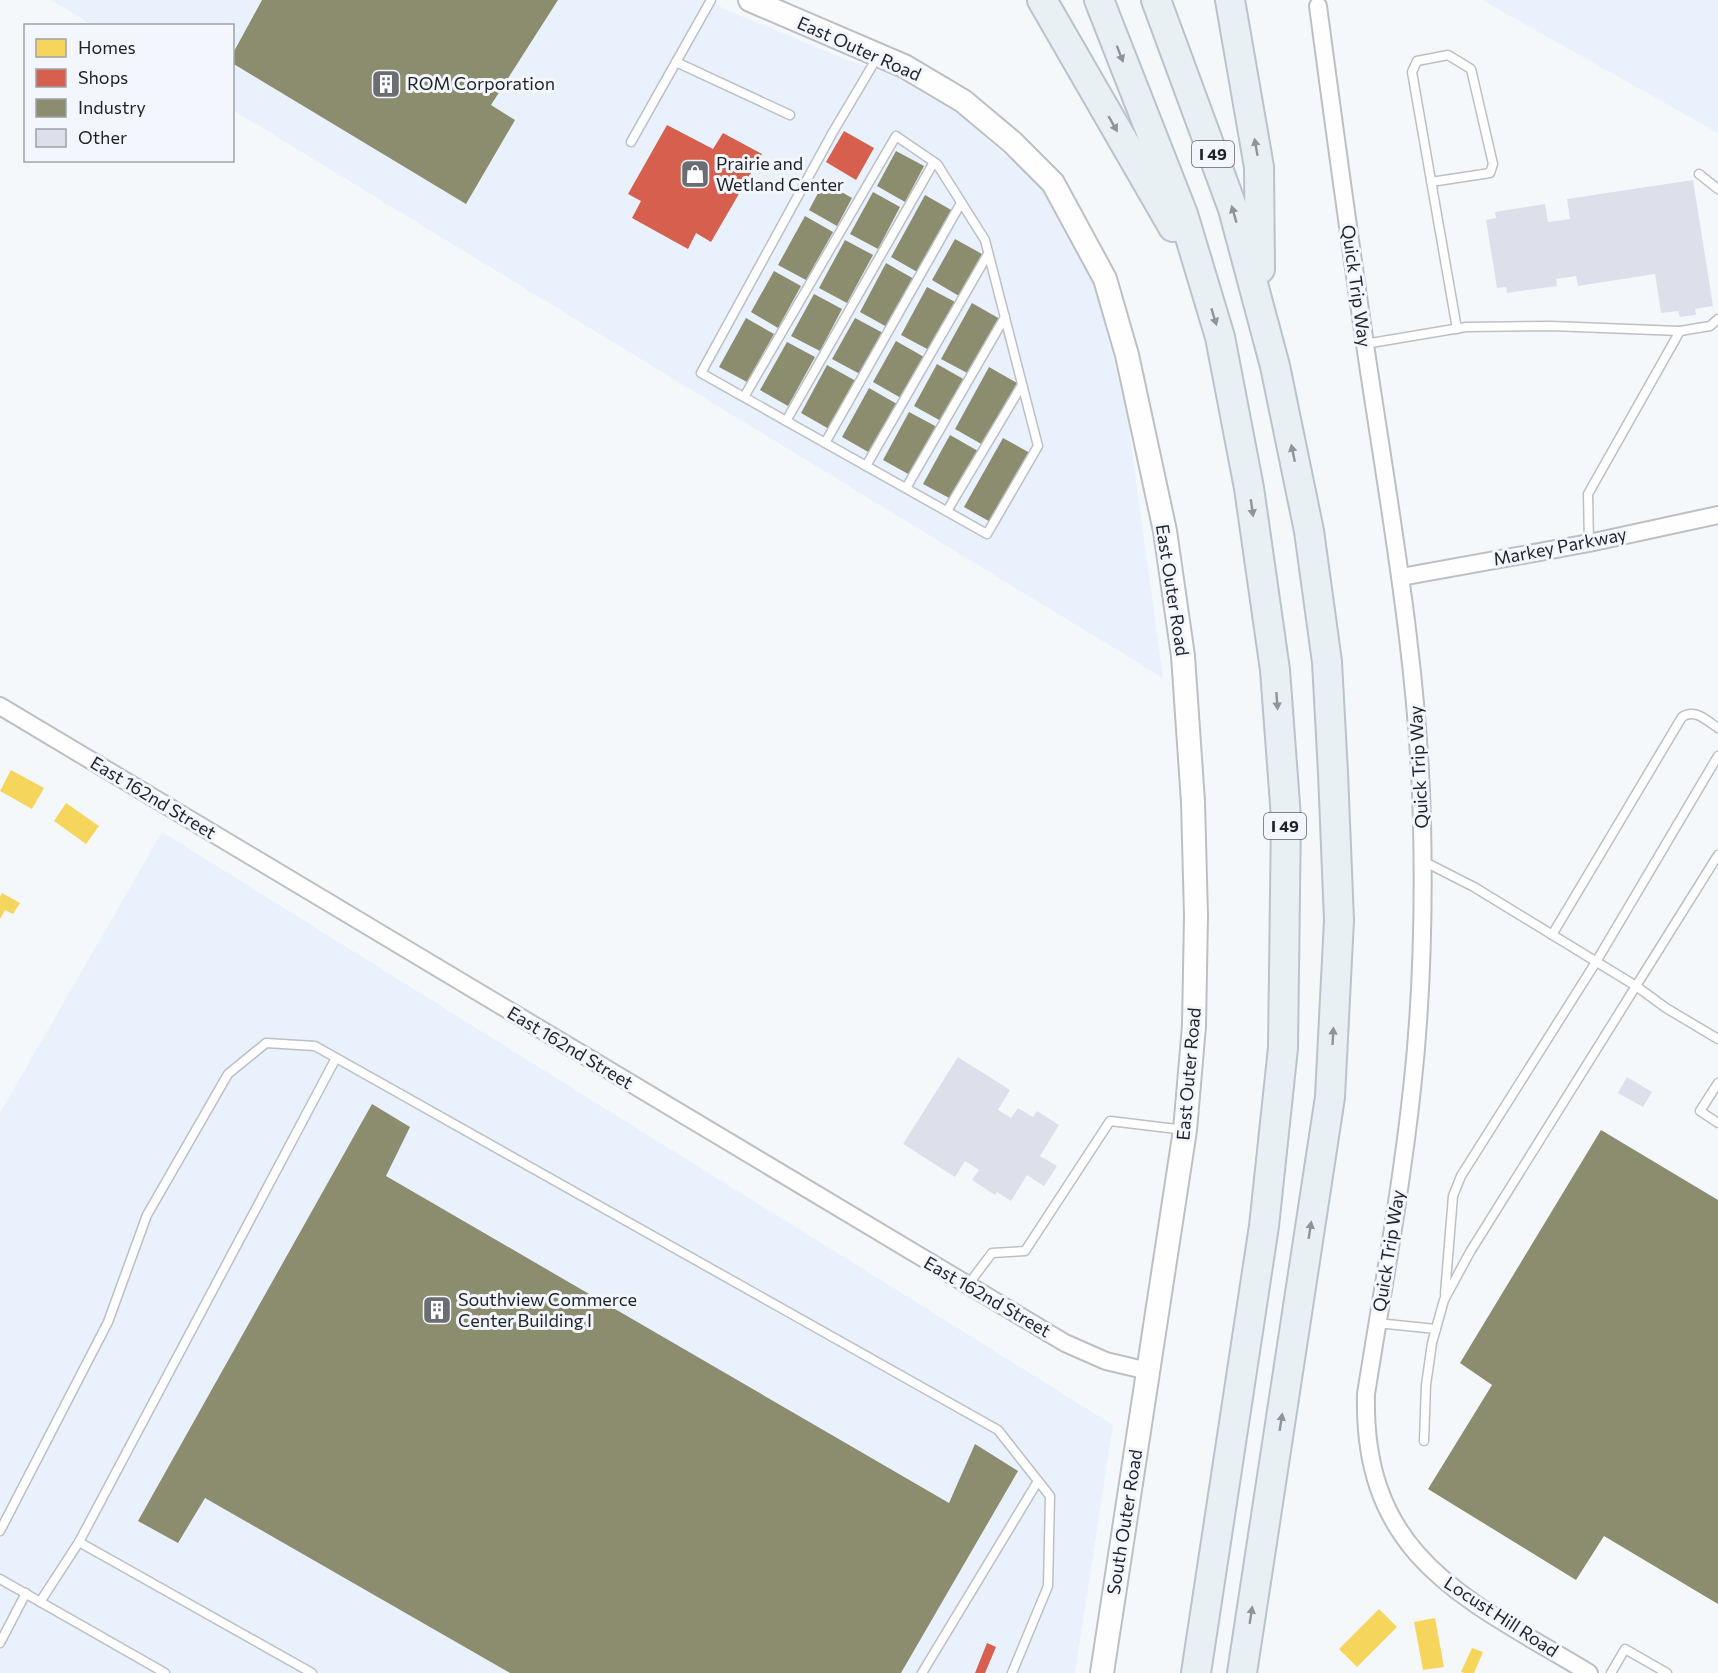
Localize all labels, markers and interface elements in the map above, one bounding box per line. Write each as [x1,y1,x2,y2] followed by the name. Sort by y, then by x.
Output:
[794,11,925,85] street label: East Outer Road
[24,24,234,162] legend
[78,36,136,58] text: Homes
[1115,46,1125,64] one-way arrow
[78,66,128,88] text: Shops
[370,68,402,100] building icon: ROM Corporation
[407,72,555,94] place label: ROM Corporation
[78,96,146,118] text: Industry
[1108,116,1118,133] one-way arrow
[78,126,127,148] text: Other
[1251,138,1260,157] one-way arrow
[1192,141,1234,167] road number: I 49
[716,152,844,195] place label: Prairie and Wetland Center
[679,158,711,190] shop icon: Prairie and Wetland Center
[1229,204,1238,222] one-way arrow
[1338,223,1376,348] street label: Quick Trip Way
[1210,308,1219,326] one-way arrow
[1288,444,1297,463] one-way arrow
[1248,499,1257,518] one-way arrow
[1152,522,1194,657] street label: East Outer Road
[1491,522,1628,570] street label: Markey Parkway
[1273,692,1282,711] one-way arrow
[1404,705,1432,829] street label: Quick Trip Way
[87,751,220,843] street label: East 162nd Street
[1264,813,1306,839] road number: I 49
[504,1001,637,1093] street label: East 162nd Street
[1171,1007,1205,1141] street label: East Outer Road
[1329,1027,1338,1046] one-way arrow
[1367,1188,1409,1313] street label: Quick Trip Way
[1305,1220,1314,1239] one-way arrow
[920,1251,1055,1341] street label: East 162nd Street
[458,1288,637,1331] place label: Southview Commerce Center Building I
[421,1294,453,1326] building icon: Southview Commerce Center Building I
[1276,1413,1285,1432] one-way arrow
[1102,1448,1146,1596] street label: South Outer Road
[1440,1571,1563,1661] street label: Locust Hill Road
[1247,1606,1256,1625] one-way arrow

